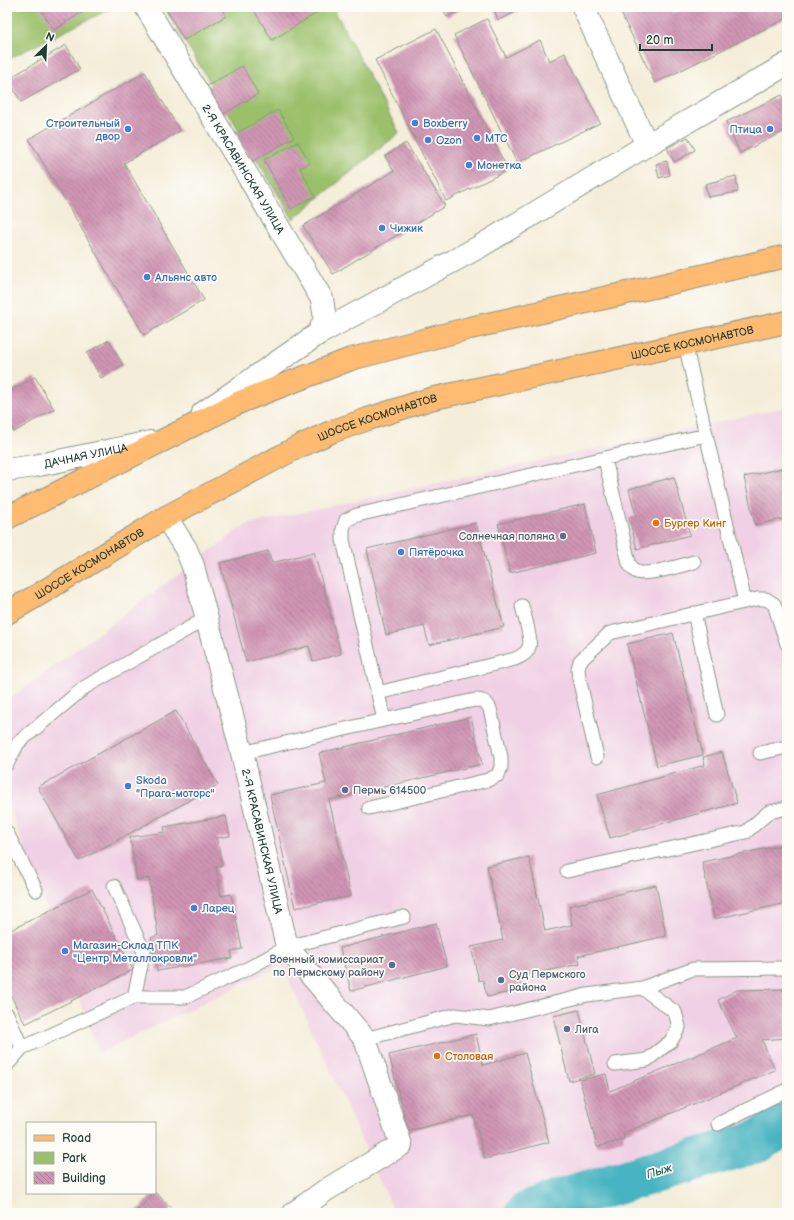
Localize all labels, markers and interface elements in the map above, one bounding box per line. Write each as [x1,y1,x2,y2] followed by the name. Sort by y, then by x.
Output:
[26,26,66,66] north arrow
[640,26,712,52] scale bar
[43,30,56,45] text: N
[646,33,673,48] text: 20 m
[199,102,287,236] street label: 2-Я КРАСАВИНСКАЯ УЛИЦА
[46,117,121,143] place label: Строительный двор
[423,117,468,130] place label: Boxberry
[410,118,420,128] marker: Boxberry
[730,123,762,136] place label: Птица
[123,124,133,134] marker: Строительный двор
[765,124,775,134] marker: Птица
[485,132,508,145] place label: МТС
[472,133,482,143] marker: МТС
[436,134,462,147] place label: Ozon
[423,135,433,145] marker: Ozon
[477,159,522,172] place label: Монетка
[464,160,474,170] marker: Монетка
[390,222,423,235] place label: Чижик
[377,223,387,233] marker: Чижик
[154,271,217,284] place label: Альянс авто
[142,272,152,282] marker: Альянс авто
[630,323,755,363] street label: ШОССЕ КОСМОНАВТОВ
[316,392,438,444] street label: ШОССЕ КОСМОНАВТОВ
[43,441,129,471] street label: ДАЧНАЯ УЛИЦА
[664,517,727,530] place label: Бургер Кинг
[651,518,661,528] marker: Бургер Кинг
[33,526,147,602] street label: ШОССЕ КОСМОНАВТОВ
[459,530,555,543] place label: Солнечная поляна
[558,531,568,541] marker: Солнечная поляна
[409,546,465,559] place label: Пятёрочка
[396,547,406,557] marker: Пятёрочка
[239,767,285,916] street label: 2-Я КРАСАВИНСКАЯ УЛИЦА
[136,774,215,800] place label: Skoda "Прага-моторс"
[123,781,133,791] marker: Skoda "Прага-моторс"
[353,784,427,797] place label: Пермь 614500
[340,785,350,795] marker: Пермь 614500
[201,902,235,915] place label: Ларец
[189,903,199,913] marker: Ларец
[73,939,197,965] place label: Магазин-Склад ТПК "Центр Металлокровли"
[60,946,70,956] marker: Магазин-Склад ТПК "Центр Металлокровли"
[269,953,384,979] place label: Военный комиссариат по Пермскому району
[387,960,397,970] marker: Военный комиссариат по Пермскому району
[509,968,586,994] place label: Суд Пермского района
[496,975,506,985] marker: Суд Пермского района
[574,1023,599,1036] place label: Лига
[562,1024,572,1034] marker: Лига
[445,1050,493,1063] place label: Столовая
[432,1051,442,1061] marker: Столовая
[26,1122,156,1194] legend
[62,1131,91,1146] text: Road
[62,1151,86,1166] text: Park
[645,1160,674,1182] water label: Пыж
[62,1171,106,1186] text: Building

